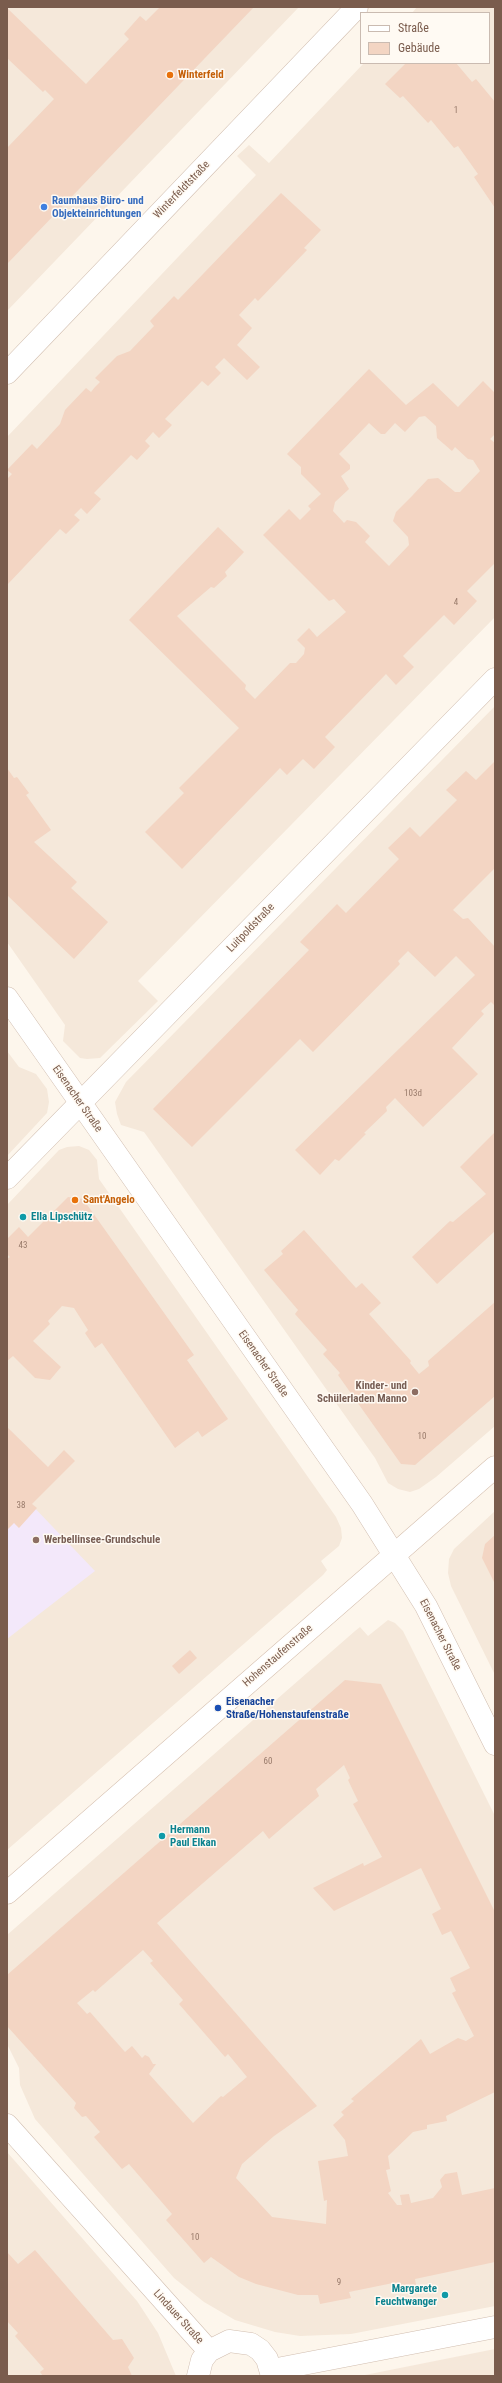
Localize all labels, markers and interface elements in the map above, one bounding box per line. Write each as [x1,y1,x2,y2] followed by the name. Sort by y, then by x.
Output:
[360,12,490,64] legend
[398,21,429,35] text: Straße
[398,41,440,55] text: Gebäude
[178,68,224,82] place label: Winterfeld
[165,70,175,80] marker: Winterfeld
[454,106,458,116] house number: 1
[151,158,213,222] street label: Winterfeldtstraße
[52,194,144,220] place label: Raumhaus Büro- und Objekteinrichtungen
[39,202,49,212] marker: Raumhaus Büro- und Objekteinrichtungen
[454,598,458,608] house number: 4
[225,901,277,955] street label: Luitpoldstraße
[49,1063,105,1135] street label: Eisenacher Straße
[404,1089,422,1099] house number: 103d
[83,1193,135,1207] place label: Sant'Angelo
[70,1195,80,1205] marker: Sant'Angelo
[31,1210,92,1224] place label: Ella Lipschütz
[18,1212,28,1222] marker: Ella Lipschütz
[19,1241,27,1251] house number: 43
[235,1328,291,1400] street label: Eisenacher Straße
[317,1379,407,1405] place label: Kinder- und Schülerladen Manno
[410,1387,420,1397] marker: Kinder- und Schülerladen Manno
[418,1432,426,1442] house number: 10
[17,1501,25,1511] house number: 38
[44,1533,160,1547] place label: Werbellinsee-Grundschule
[31,1535,41,1545] marker: Werbellinsee-Grundschule
[416,1597,464,1673] street label: Eisenacher Straße
[240,1622,316,1690] street label: Hohenstaufenstraße
[226,1695,349,1721] place label: Eisenacher Straße/Hohenstaufenstraße
[213,1703,223,1713] marker: Eisenacher Straße/Hohenstaufenstraße
[264,1757,272,1767] house number: 60
[170,1823,216,1849] place label: Hermann Paul Elkan
[157,1831,167,1841] marker: Hermann Paul Elkan
[191,2233,199,2243] house number: 10
[337,2278,341,2288] house number: 9
[375,2282,437,2308] place label: Margarete Feuchtwanger
[150,2287,206,2347] street label: Lindauer Straße
[440,2290,450,2300] marker: Margarete Feuchtwanger

